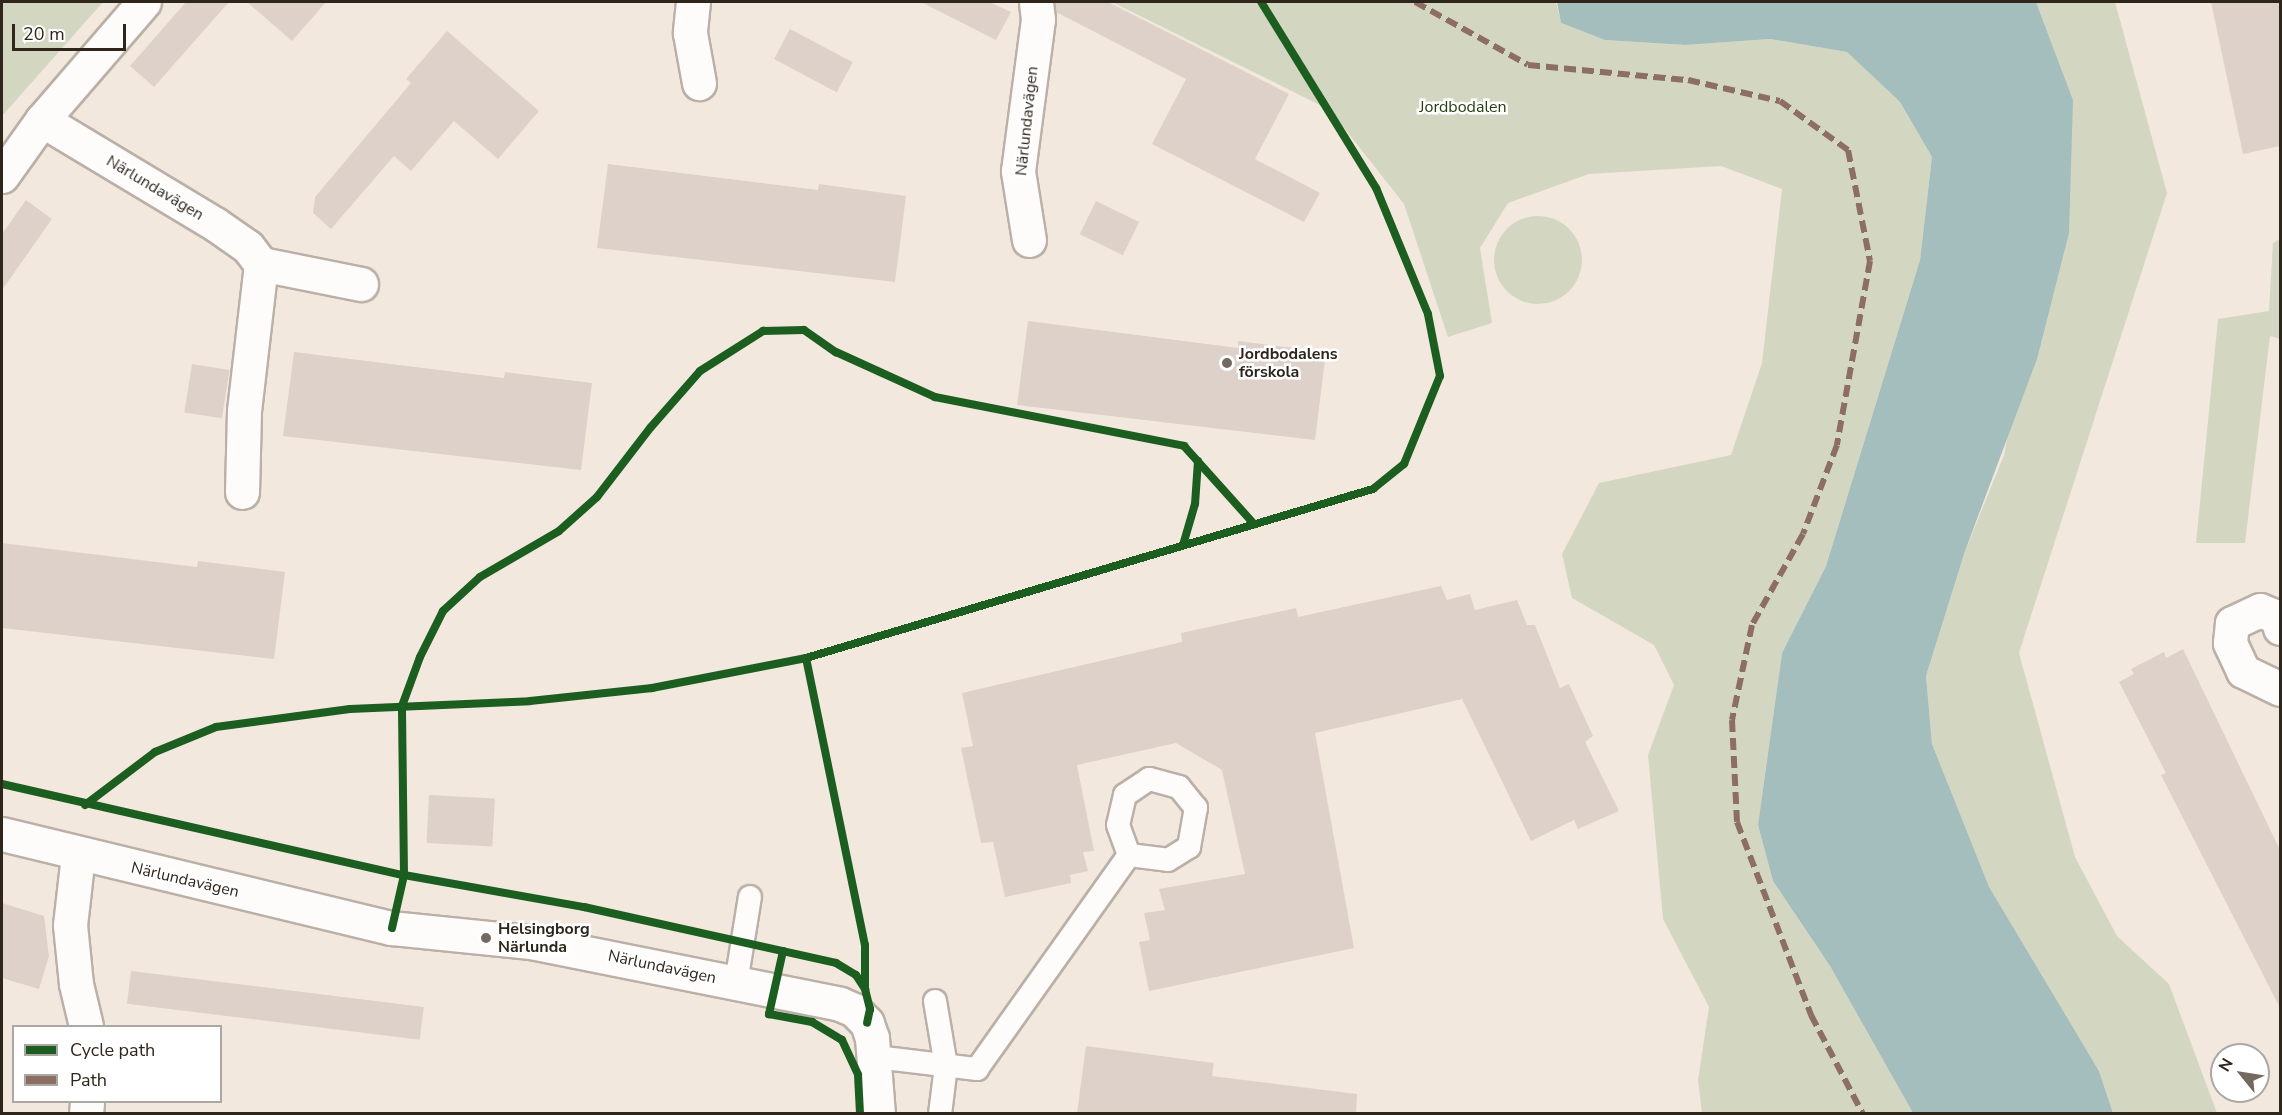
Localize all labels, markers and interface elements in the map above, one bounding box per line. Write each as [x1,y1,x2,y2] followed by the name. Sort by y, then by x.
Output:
[15,12,129,50] scale bar
[23,22,65,46] text: 20 m
[1012,65,1042,177] street label: Närlundavägen
[1419,97,1507,117] park label: Jordbodalen
[103,151,207,225] street label: Närlundavägen
[1239,344,1338,382] place label: Jordbodalens förskola
[1220,356,1234,370] marker: Jordbodalens förskola
[129,858,241,902] street label: Närlundavägen
[498,919,590,957] place label: Helsingborg Närlunda
[479,931,493,945] marker: Helsingborg Närlunda
[606,946,718,988] street label: Närlundavägen
[12,1025,222,1103] legend
[70,1038,155,1062] text: Cycle path
[2210,1043,2270,1103] north arrow
[2214,1054,2239,1076] text: N
[70,1068,107,1092] text: Path

